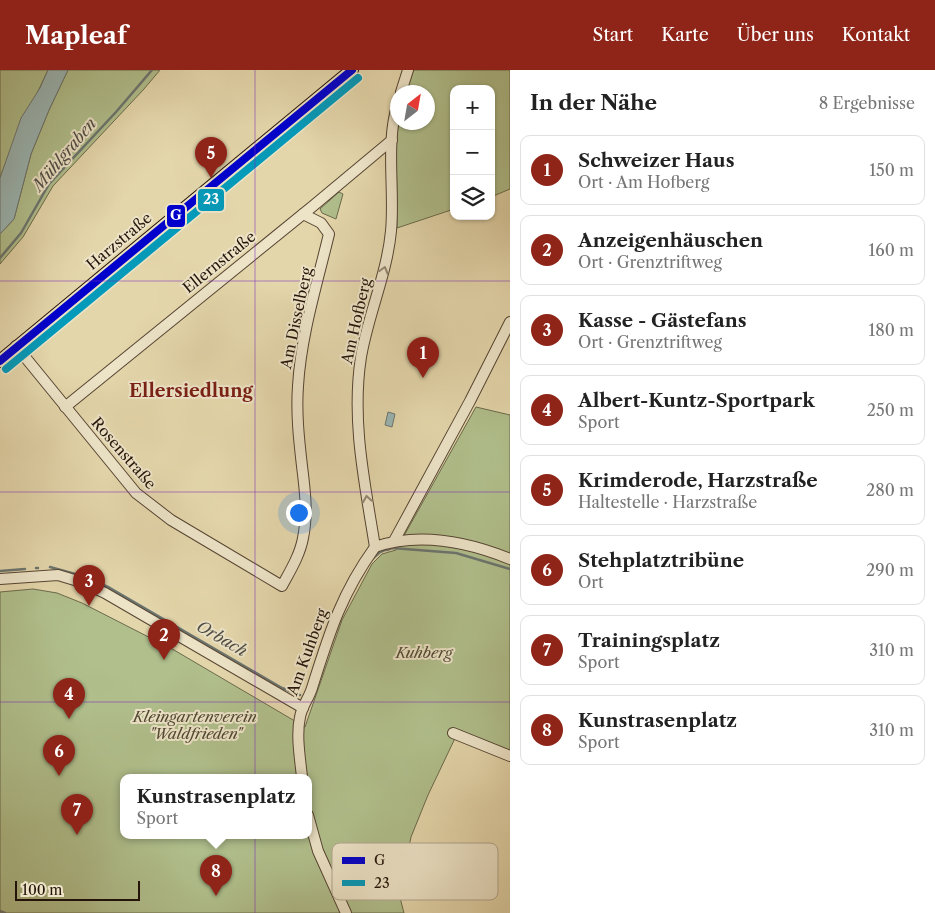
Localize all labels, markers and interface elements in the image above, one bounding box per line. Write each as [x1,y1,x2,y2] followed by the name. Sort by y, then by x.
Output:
[25,21,127,50] text: Mapleaf
[593,24,633,46] text: Start
[661,24,709,46] text: Karte
[737,24,814,46] text: Über uns
[842,24,910,46] text: Kontakt
[390,85,435,130] north arrow
[450,85,495,220] map controls
[450,85,495,130] button: +
[530,90,657,115] text: In der Nähe
[819,93,915,113] text: 8 Ergebnisse
[27,114,100,196] water label: Mühlgraben
[450,130,495,175] button: −
[195,137,227,178] pin: 5
[578,149,734,172] text: Schweizer Haus
[543,160,551,180] text: 1
[869,160,914,180] text: 150 m
[578,172,709,192] text: Ort · Am Hofberg
[450,175,495,220] button: layers
[197,188,225,212] line badge: 23
[203,190,219,208] text: 23
[166,204,186,228] line badge: G
[170,206,182,224] text: G
[82,208,156,274] street label: Harzstraße
[179,227,259,297] street label: Ellernstraße
[578,229,763,252] text: Anzeigenhäuschen
[542,240,552,260] text: 2
[869,240,914,260] text: 160 m
[578,252,722,272] text: Ort · Grenztriftweg
[276,265,316,371] street label: Am Disselberg
[378,266,388,274] one-way arrow
[337,276,375,367] street label: Am Hofberg
[578,309,747,332] text: Kasse - Gästefans
[542,320,552,340] text: 3
[868,320,914,340] text: 180 m
[578,332,722,352] text: Ort · Grenztriftweg
[407,337,439,378] pin: 1
[129,380,253,402] district label: Ellersiedlung
[578,389,815,412] text: Albert-Kuntz-Sportpark
[542,400,552,420] text: 4
[867,400,914,420] text: 250 m
[578,412,620,432] text: Sport
[88,413,160,493] street label: Rosenstraße
[578,469,818,492] text: Krimderode, Harzstraße
[543,480,551,500] text: 5
[866,480,914,500] text: 280 m
[578,492,757,512] text: Haltestelle · Harzstraße
[362,494,373,502] one-way arrow
[286,500,312,526] your location
[578,549,744,572] text: Stehplatztribüne
[542,560,552,580] text: 6
[866,560,914,580] text: 290 m
[73,565,105,606] pin: 3
[578,572,604,592] text: Ort
[282,606,332,699] street label: Am Kuhberg
[193,616,251,660] water label: Orbach
[148,619,180,660] pin: 2
[578,629,720,652] text: Trainingsplatz
[543,640,551,660] text: 7
[869,640,914,660] text: 310 m
[395,643,454,662] park label: Kuhberg
[578,652,620,672] text: Sport
[53,678,85,719] pin: 4
[132,707,257,743] park label: Kleingartenverein "Waldfrieden"
[578,709,737,732] text: Kunstrasenplatz
[542,720,552,740] text: 8
[869,720,914,740] text: 310 m
[578,732,620,752] text: Sport
[43,735,75,776] pin: 6
[120,774,312,839] popup
[136,785,296,808] text: Kunstrasenplatz
[61,794,93,835] pin: 7
[136,808,178,828] text: Sport
[332,843,498,900] legend
[374,851,385,869] text: G
[200,855,232,896] pin: 8
[374,874,390,892] text: 23
[15,878,140,901] scale bar
[22,881,62,899] text: 100 m

